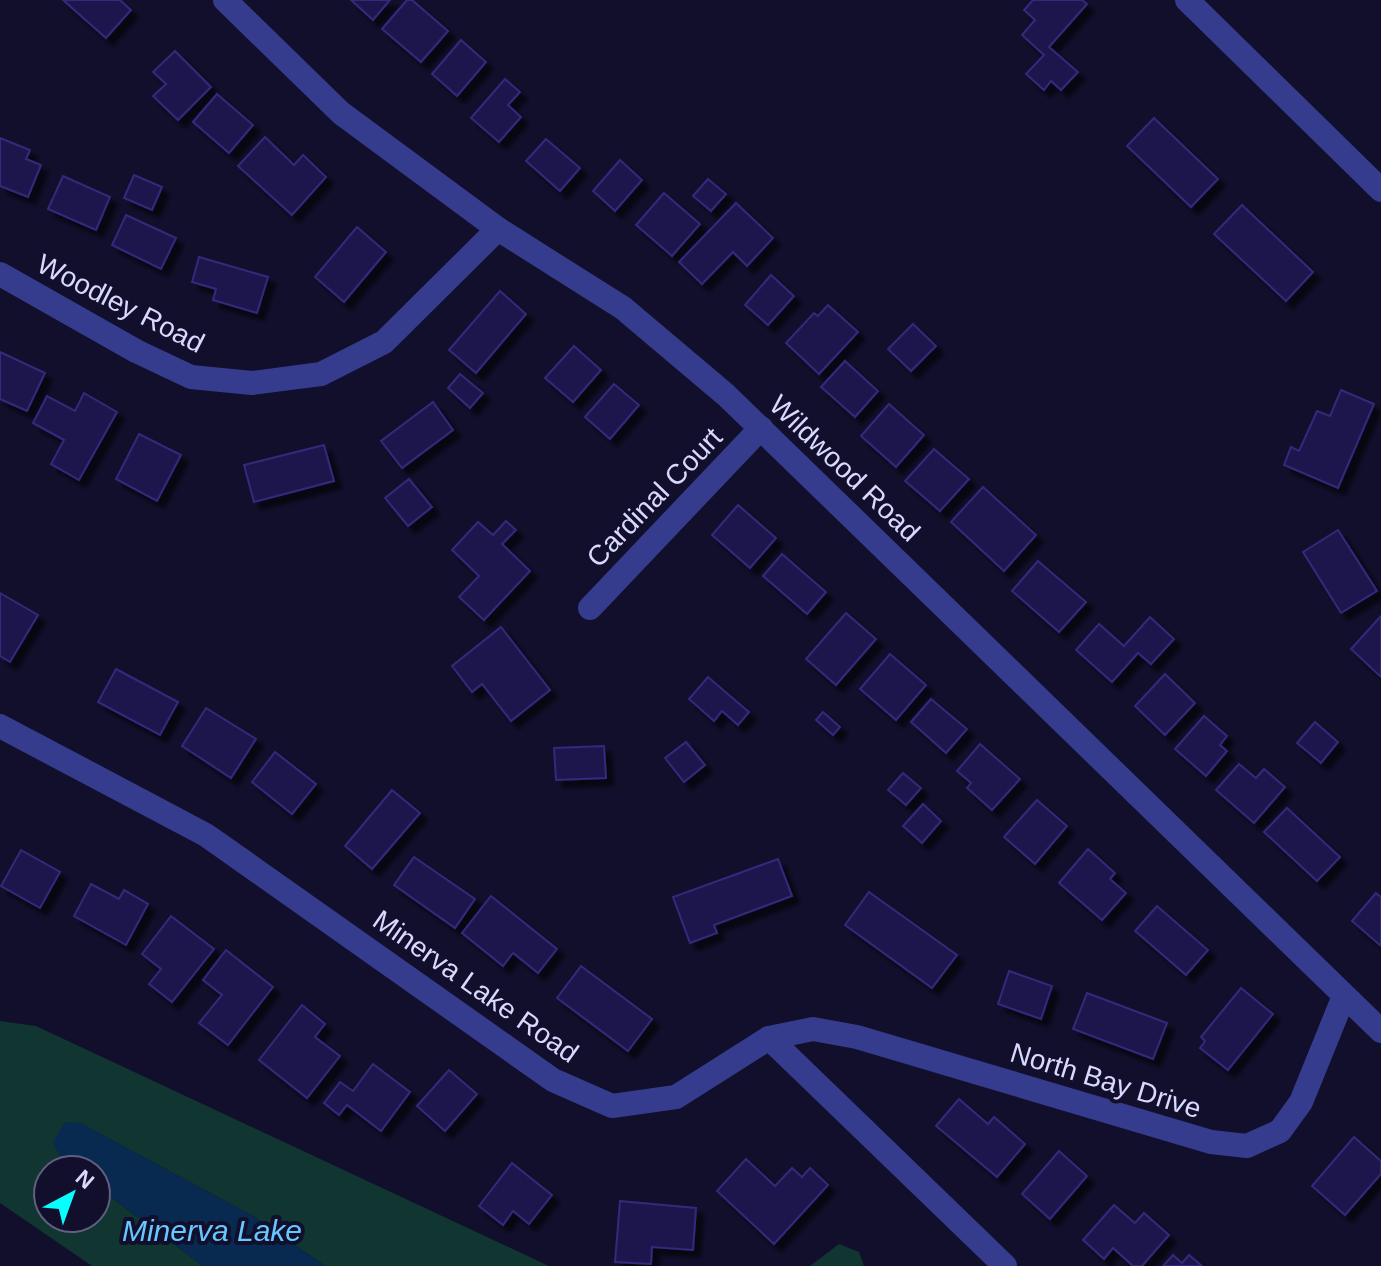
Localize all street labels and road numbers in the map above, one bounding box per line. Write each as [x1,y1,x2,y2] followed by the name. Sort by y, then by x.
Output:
[32,248,209,359] street label: Woodley Road
[763,389,926,548] street label: Wildwood Road
[581,421,728,573] street label: Cardinal Court
[367,904,584,1069] street label: Minerva Lake Road
[1007,1037,1205,1124] street label: North Bay Drive

